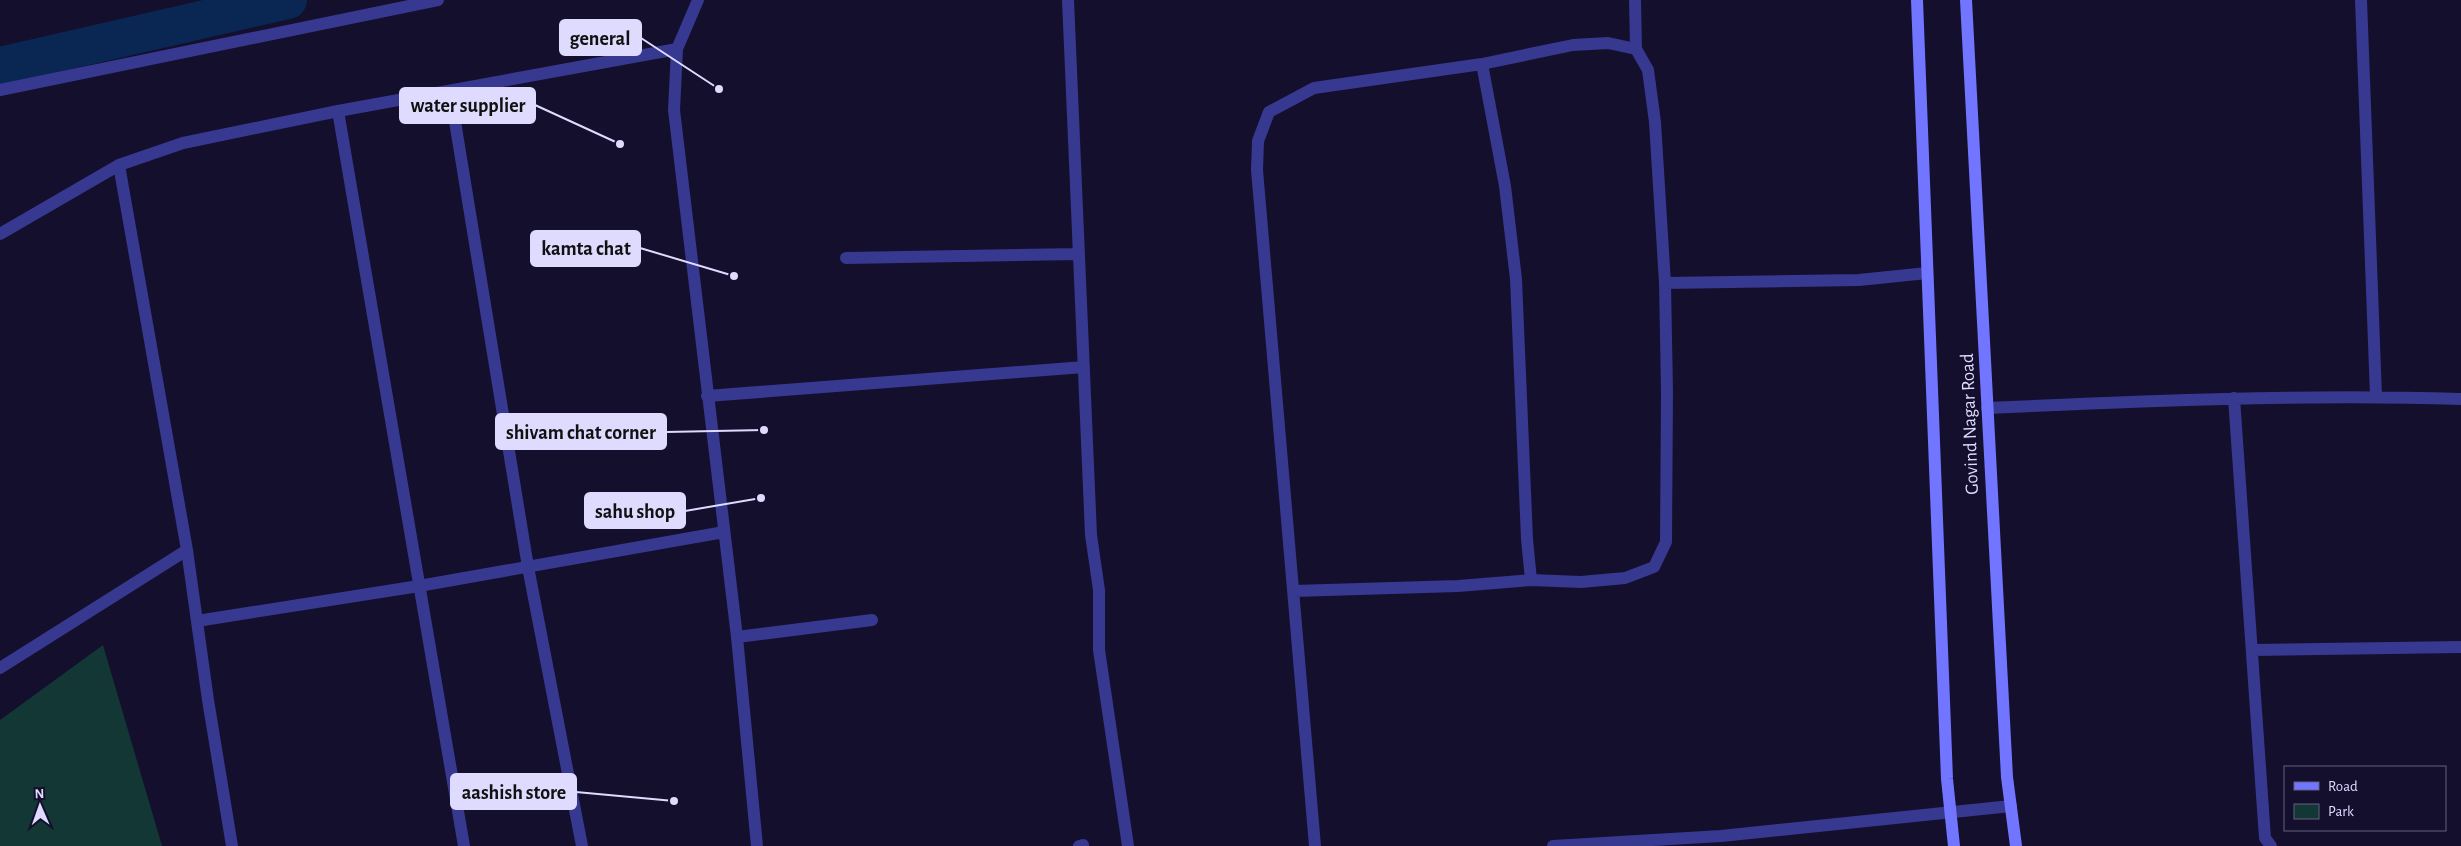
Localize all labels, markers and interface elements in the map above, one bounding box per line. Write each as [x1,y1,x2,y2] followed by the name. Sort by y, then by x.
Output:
[560,20,641,55] callout: general
[569,29,631,49] text: general
[400,88,535,123] callout: water supplier
[410,96,526,116] text: water supplier
[531,231,640,266] callout: kamta chat
[541,239,631,259] text: kamta chat
[1958,353,1982,495] street label: Govind Nagar Road
[496,414,666,449] callout: shivam chat corner
[506,423,656,443] text: shivam chat corner
[585,493,685,528] callout: sahu shop
[595,502,675,522] text: sahu shop
[2284,766,2446,831] legend
[451,774,576,809] callout: aashish store
[2328,779,2358,794] text: Road
[15,781,65,831] north arrow
[462,783,566,803] text: aashish store
[34,787,45,801] text: N
[2328,804,2354,819] text: Park

